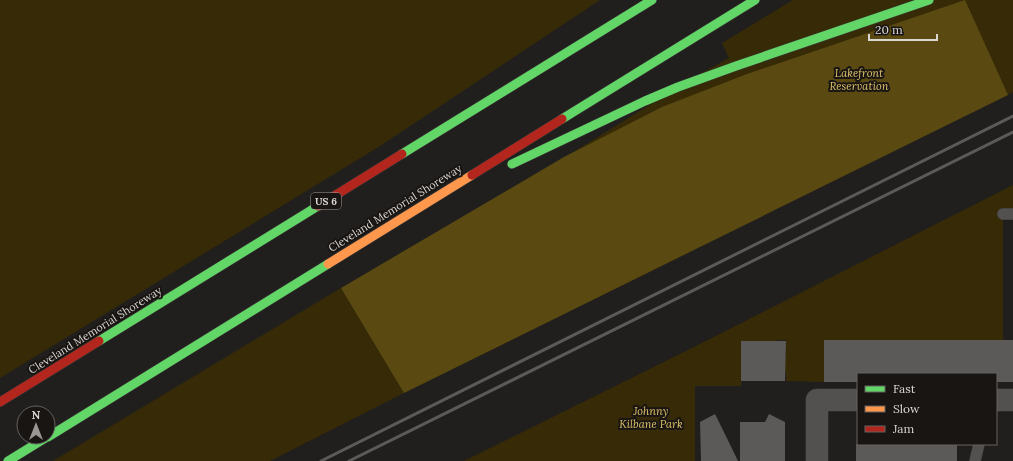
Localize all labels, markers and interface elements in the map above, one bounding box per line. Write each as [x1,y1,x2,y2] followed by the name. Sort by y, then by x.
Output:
[869,16,937,42] scale bar
[875,22,903,37] text: 20 m
[830,66,889,93] park label: Lakefront Reservation
[326,161,464,255] street label: Cleveland Memorial Shoreway
[311,193,341,209] road number: US 6
[26,283,164,377] street label: Cleveland Memorial Shoreway
[857,373,997,445] legend
[893,381,916,396] text: Fast
[893,401,920,416] text: Slow
[619,404,683,431] park label: Johnny Kilbane Park
[16,405,56,445] north arrow
[32,408,41,422] text: N
[892,421,914,436] text: Jam

